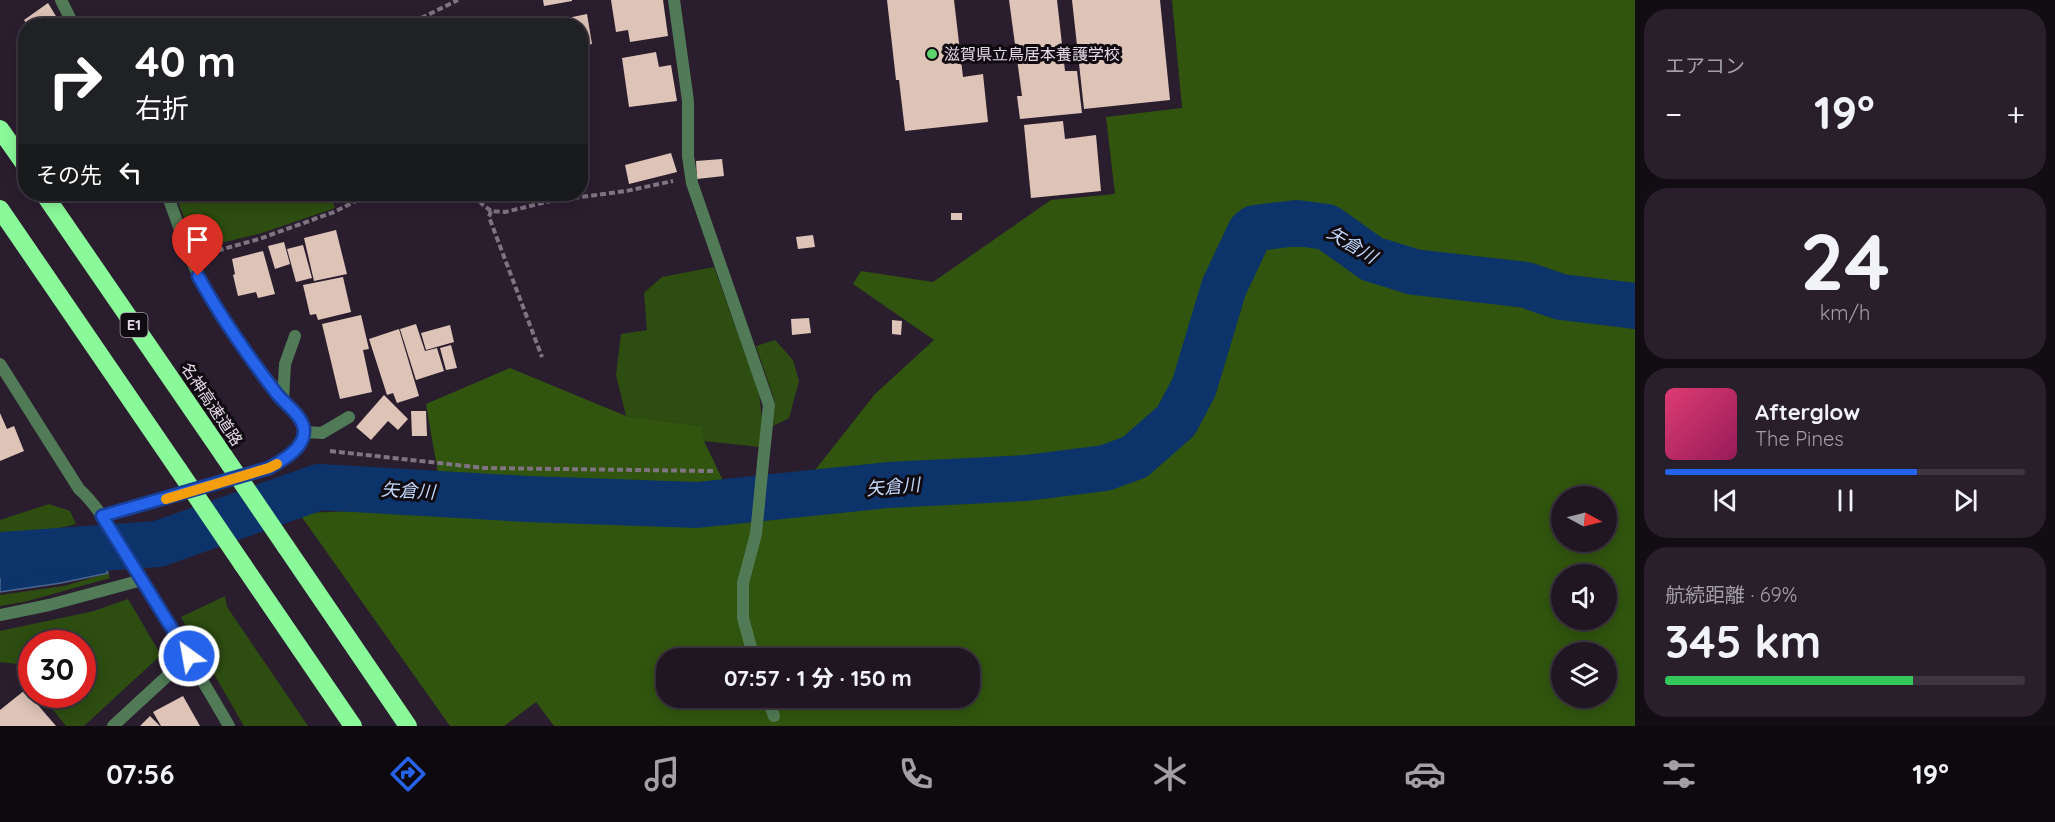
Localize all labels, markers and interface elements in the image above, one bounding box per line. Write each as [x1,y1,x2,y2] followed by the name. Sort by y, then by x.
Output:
[135,35,236,88] text: 40 m
[36,42,114,120] icon: right
[944,44,1120,64] place label: 滋賀県立鳥居本養護学校
[925,47,939,61] marker: 滋賀県立鳥居本養護学校
[1665,53,1745,78] text: エアコン
[1814,84,1875,140] text: 19°
[135,91,189,125] text: 右折
[1665,93,1682,134] text: −
[2006,93,2025,134] text: +
[114,156,147,189] icon: left
[36,161,102,189] text: その先
[1800,212,1890,310] text: 24
[172,214,223,276] pin
[1323,221,1383,269] water label: 矢倉川
[181,223,214,256] icon: arrive
[1820,300,1870,325] text: km/h
[120,313,148,337] road number: E1
[177,359,247,449] street label: 名神高速道路
[1755,398,1860,426] text: Afterglow
[1755,426,1844,451] text: The Pines
[865,473,923,500] water label: 矢倉川
[380,478,438,504] water label: 矢倉川
[1709,484,1742,517] icon: previous
[1829,484,1862,517] icon: pause
[1949,484,1982,517] icon: next
[1551,486,1617,552] north arrow
[1551,486,1617,708] map controls
[1551,564,1617,630] button: sound
[1665,582,1797,607] text: 航続距離 · 69%
[1665,613,1821,669] text: 345 km
[157,624,221,688] position arrow
[18,630,96,708] speed limit sign: 30
[1551,642,1617,708] button: layers
[724,664,912,692] text: 07:57 · 1 分 · 150 m
[387,753,429,795] icon: directions
[641,753,683,795] icon: music
[895,753,937,795] icon: phone
[1149,753,1191,795] icon: climate
[1404,753,1446,795] icon: car
[1658,753,1700,795] icon: filters
[106,757,174,791] text: 07:56
[1912,757,1949,791] text: 19°

